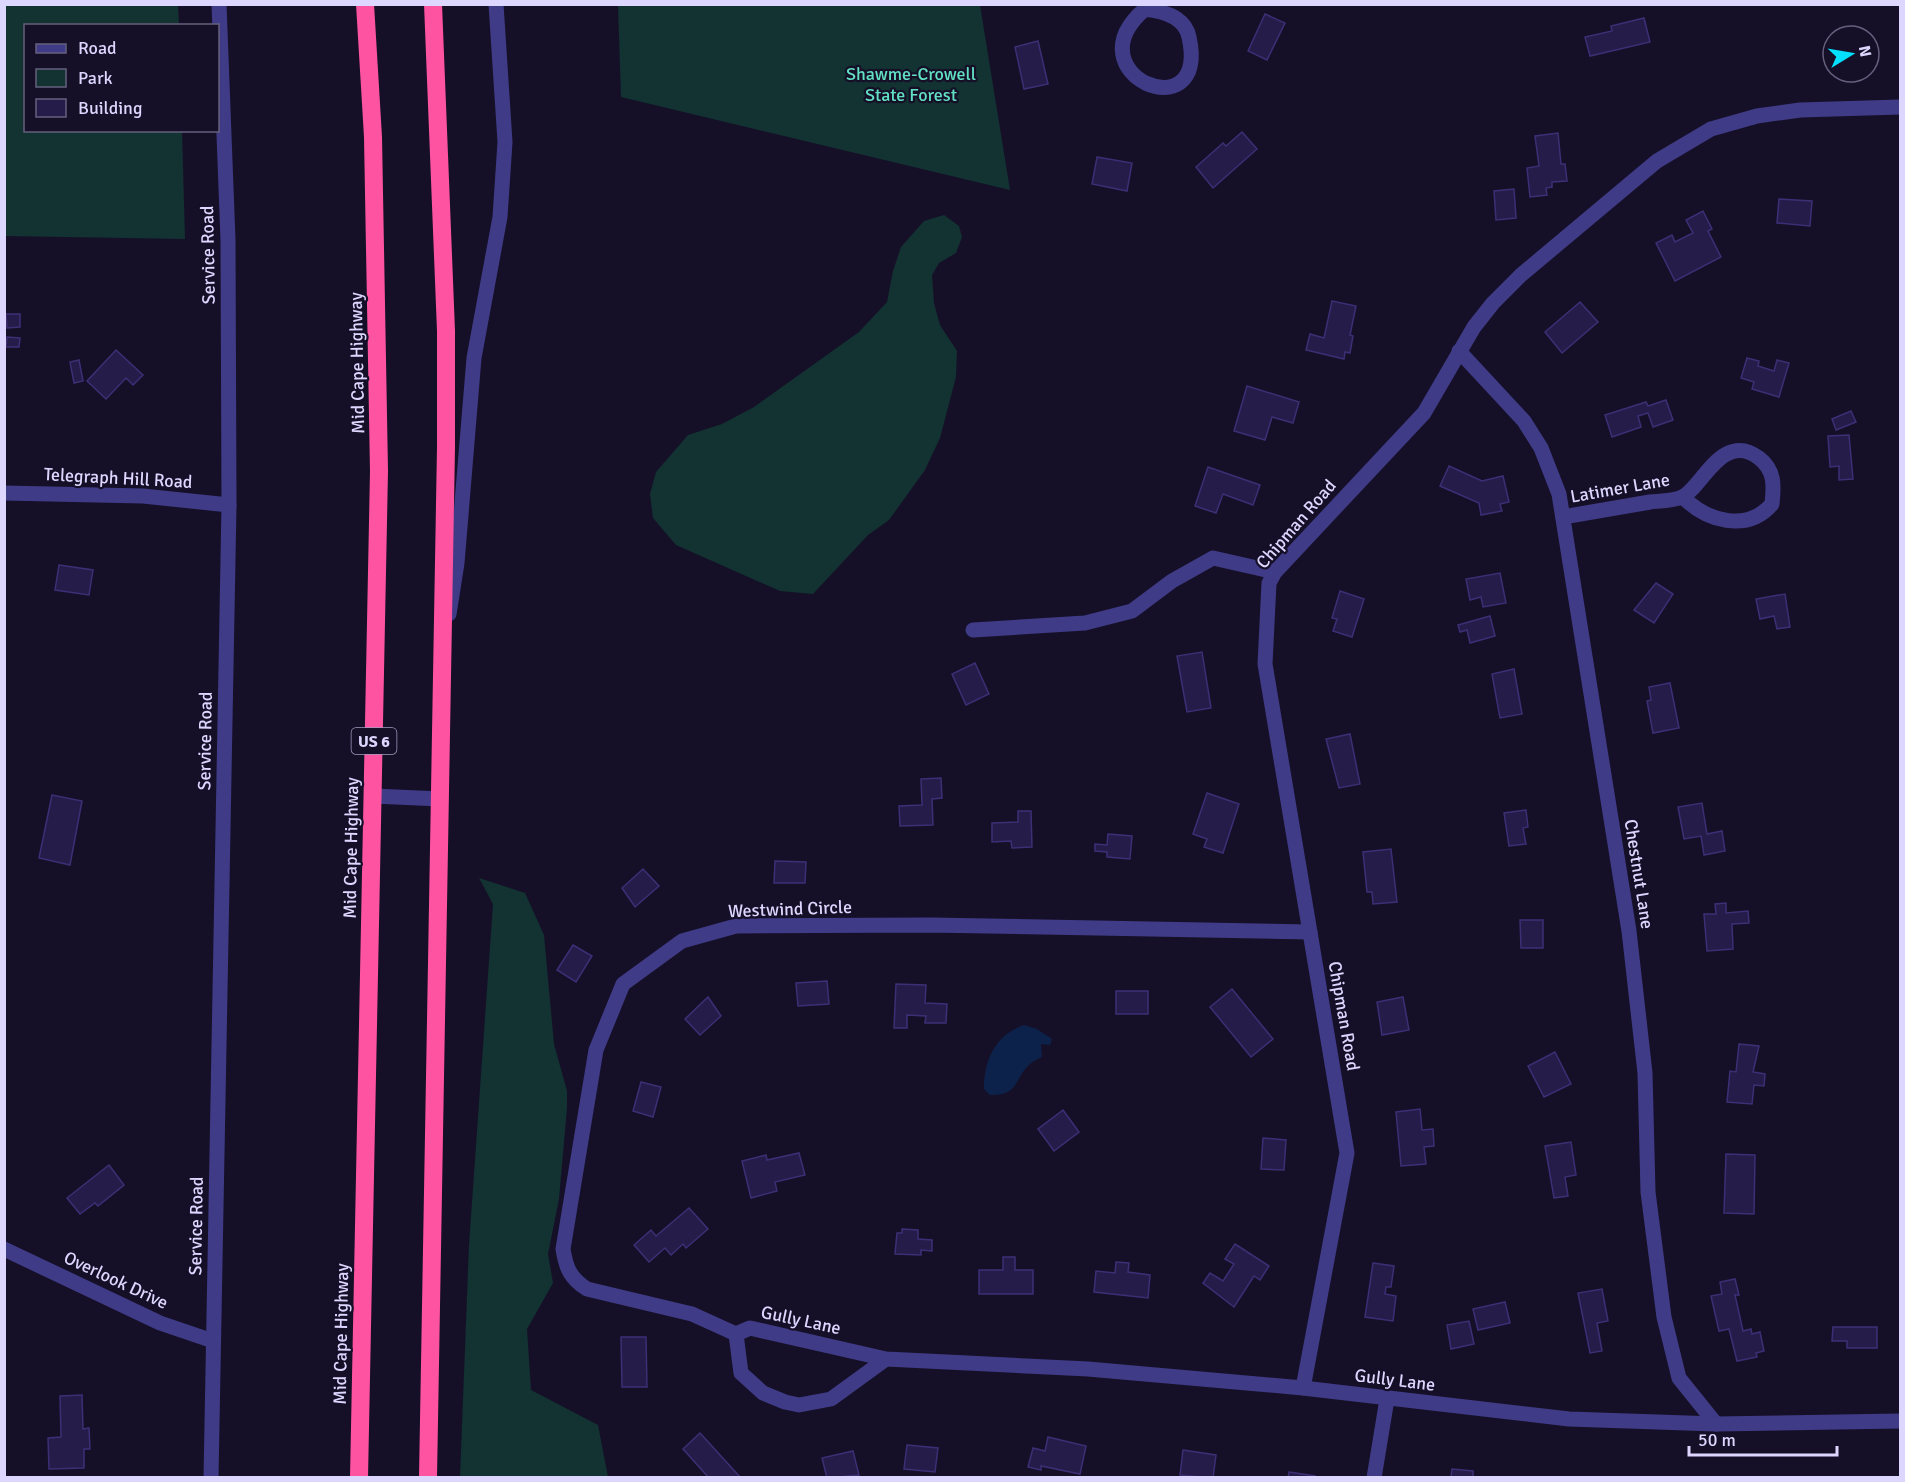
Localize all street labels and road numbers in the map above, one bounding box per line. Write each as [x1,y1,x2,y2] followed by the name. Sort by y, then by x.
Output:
[196,205,220,305] street label: Service Road
[345,291,369,434] street label: Mid Cape Highway
[43,463,193,493] street label: Telegraph Hill Road
[1569,468,1671,508] street label: Latimer Lane
[1251,475,1341,573] street label: Chipman Road
[193,691,217,791] street label: Service Road
[352,728,397,754] road number: US 6
[339,776,363,919] street label: Mid Cape Highway
[1619,817,1659,931] street label: Chestnut Lane
[728,896,852,922] street label: Westwind Circle
[1324,960,1364,1072] street label: Chipman Road
[184,1176,208,1276] street label: Service Road
[60,1246,172,1314] street label: Overlook Drive
[329,1262,353,1405] street label: Mid Cape Highway
[759,1301,843,1339] street label: Gully Lane
[1353,1364,1437,1396] street label: Gully Lane

